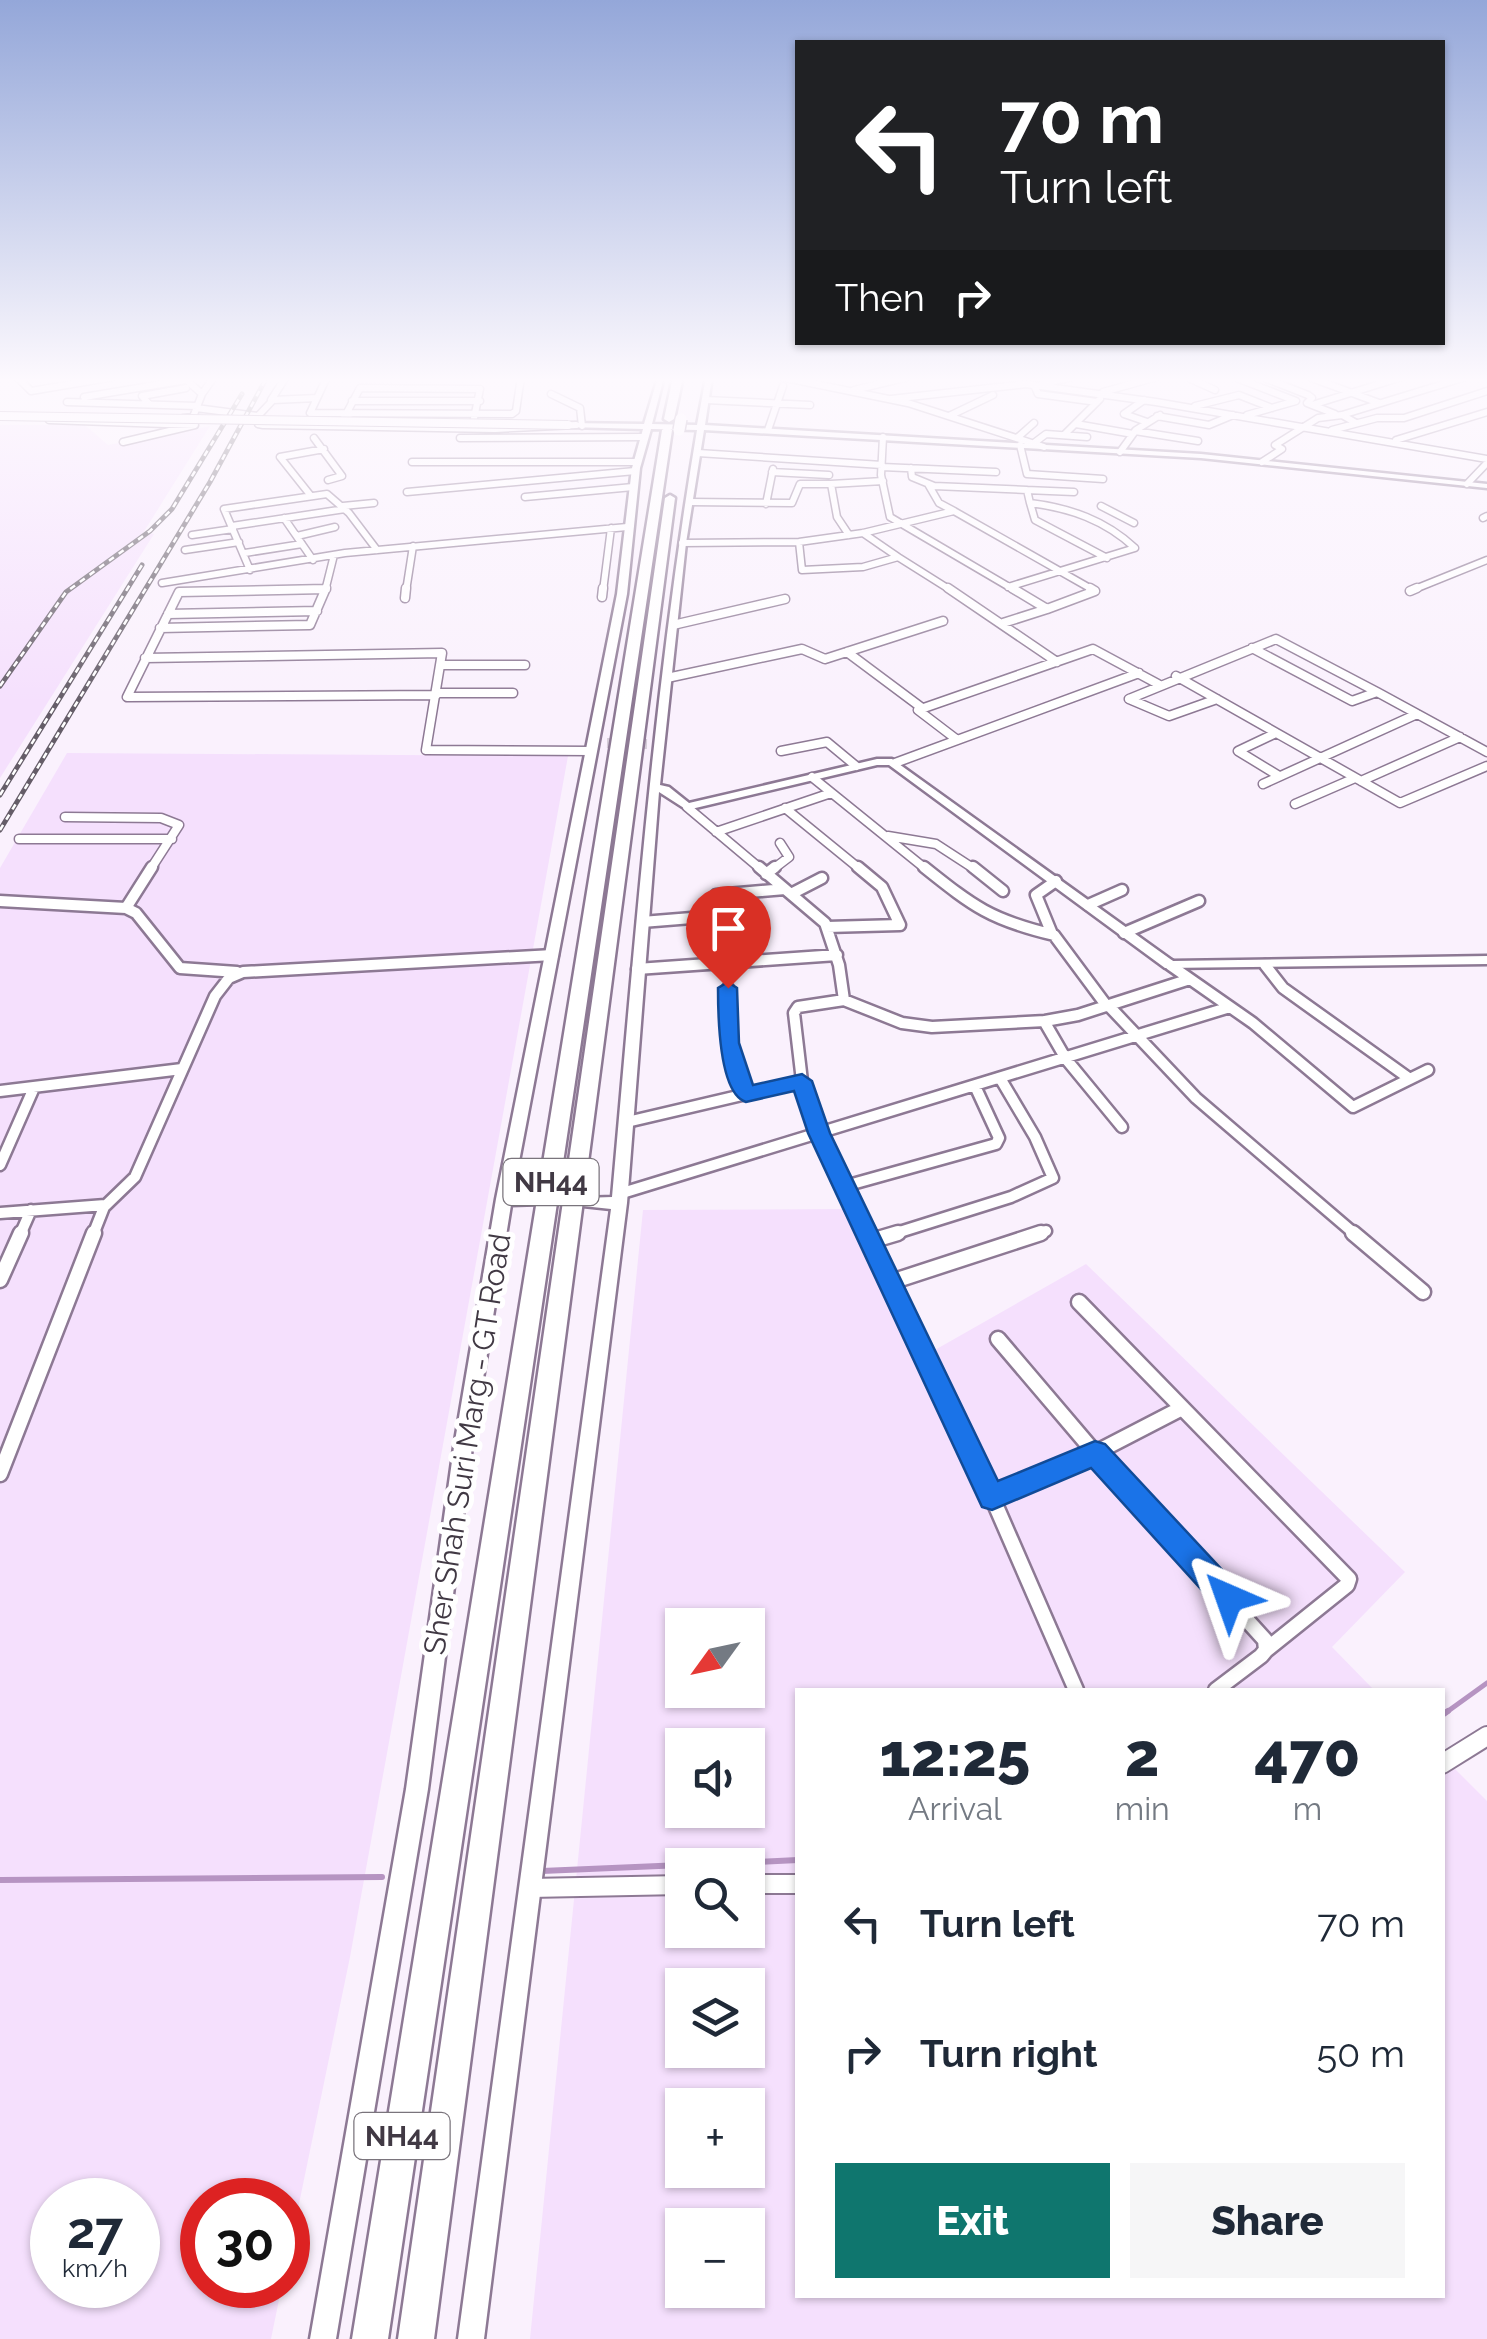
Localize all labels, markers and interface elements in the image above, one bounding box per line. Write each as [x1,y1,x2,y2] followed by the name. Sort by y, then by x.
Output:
[1000,77,1164,159] text: 70 m
[835,80,965,210] icon: left
[1000,161,1172,214] text: Turn left
[945,270,1000,325] icon: right
[835,275,925,320] text: Then
[686,886,771,989] pin
[701,901,756,956] icon: arrive
[504,1159,598,1205] road number: NH44
[416,1231,518,1657] street label: Sher Shah Suri Marg - GT Road
[1177,1546,1281,1650] position arrow
[665,1608,765,1708] north arrow
[665,1608,765,2308] map controls
[880,1720,1030,1790] text: 12:25
[1125,1720,1160,1790] text: 2
[1254,1720,1360,1790] text: 470
[665,1728,765,1828] button: sound
[908,1790,1002,1827] text: Arrival
[1115,1790,1170,1827] text: min
[1293,1790,1322,1827] text: m
[665,1848,765,1948] button: search
[835,1896,890,1951] icon: left
[920,1901,1075,1946] text: Turn left
[1317,1901,1405,1946] text: 70 m
[665,1968,765,2068] button: layers
[835,2026,890,2081] icon: right
[920,2031,1097,2076] text: Turn right
[1316,2031,1405,2076] text: 50 m
[665,2088,765,2188] button: +
[354,2113,450,2159] road number: NH44
[835,2163,1110,2278] button: Exit
[1130,2163,1405,2278] button: Share
[180,2178,310,2308] speed limit sign: 30
[67,2201,123,2260] text: 27
[665,2208,765,2308] button: −
[62,2253,128,2283] text: km/h

